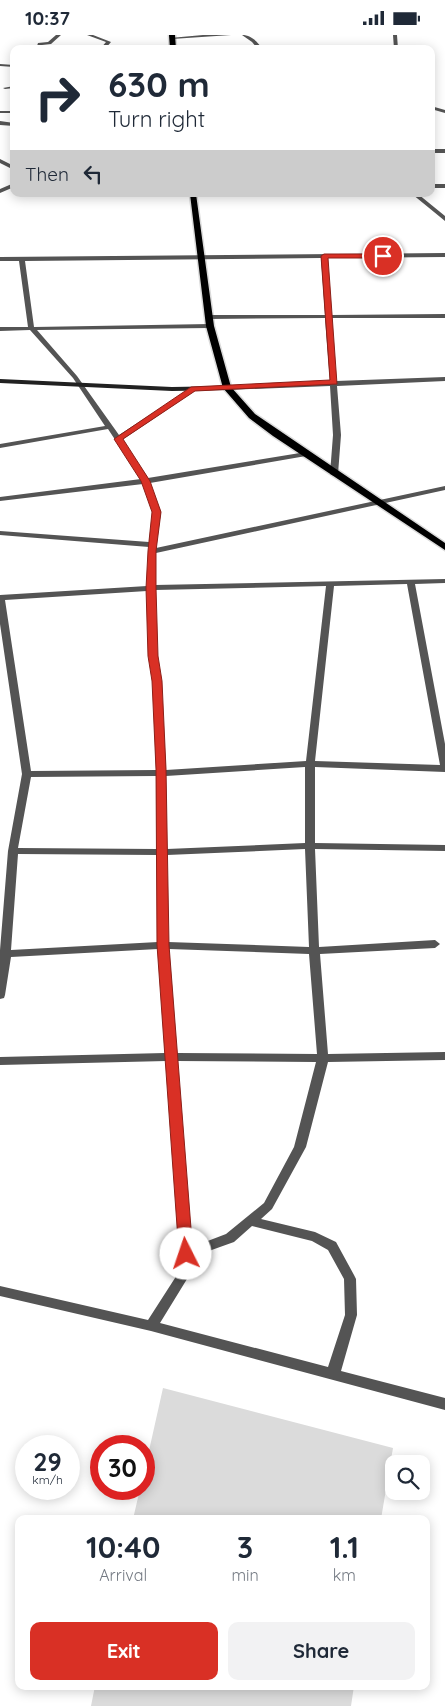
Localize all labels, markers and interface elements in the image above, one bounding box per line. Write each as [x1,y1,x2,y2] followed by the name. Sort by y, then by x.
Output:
[25,6,70,30] text: 10:37
[108,62,210,106] text: 630 m
[25,65,90,130] icon: right
[108,105,205,133] text: Turn right
[79,160,107,188] icon: left
[25,162,69,186] text: Then
[362,235,404,277] pin
[369,242,397,270] icon: arrive
[159,1227,211,1279] position arrow
[90,1435,155,1500] speed limit sign: 30
[33,1446,62,1477] text: 29
[385,1455,430,1500] map controls
[385,1455,430,1500] button: search
[32,1472,63,1487] text: km/h
[86,1528,160,1566] text: 10:40
[237,1528,253,1566] text: 3
[330,1528,359,1566] text: 1.1
[99,1565,147,1585] text: Arrival
[231,1565,259,1585] text: min
[333,1565,356,1585] text: km
[30,1622,218,1680] button: Exit
[228,1622,415,1680] button: Share

